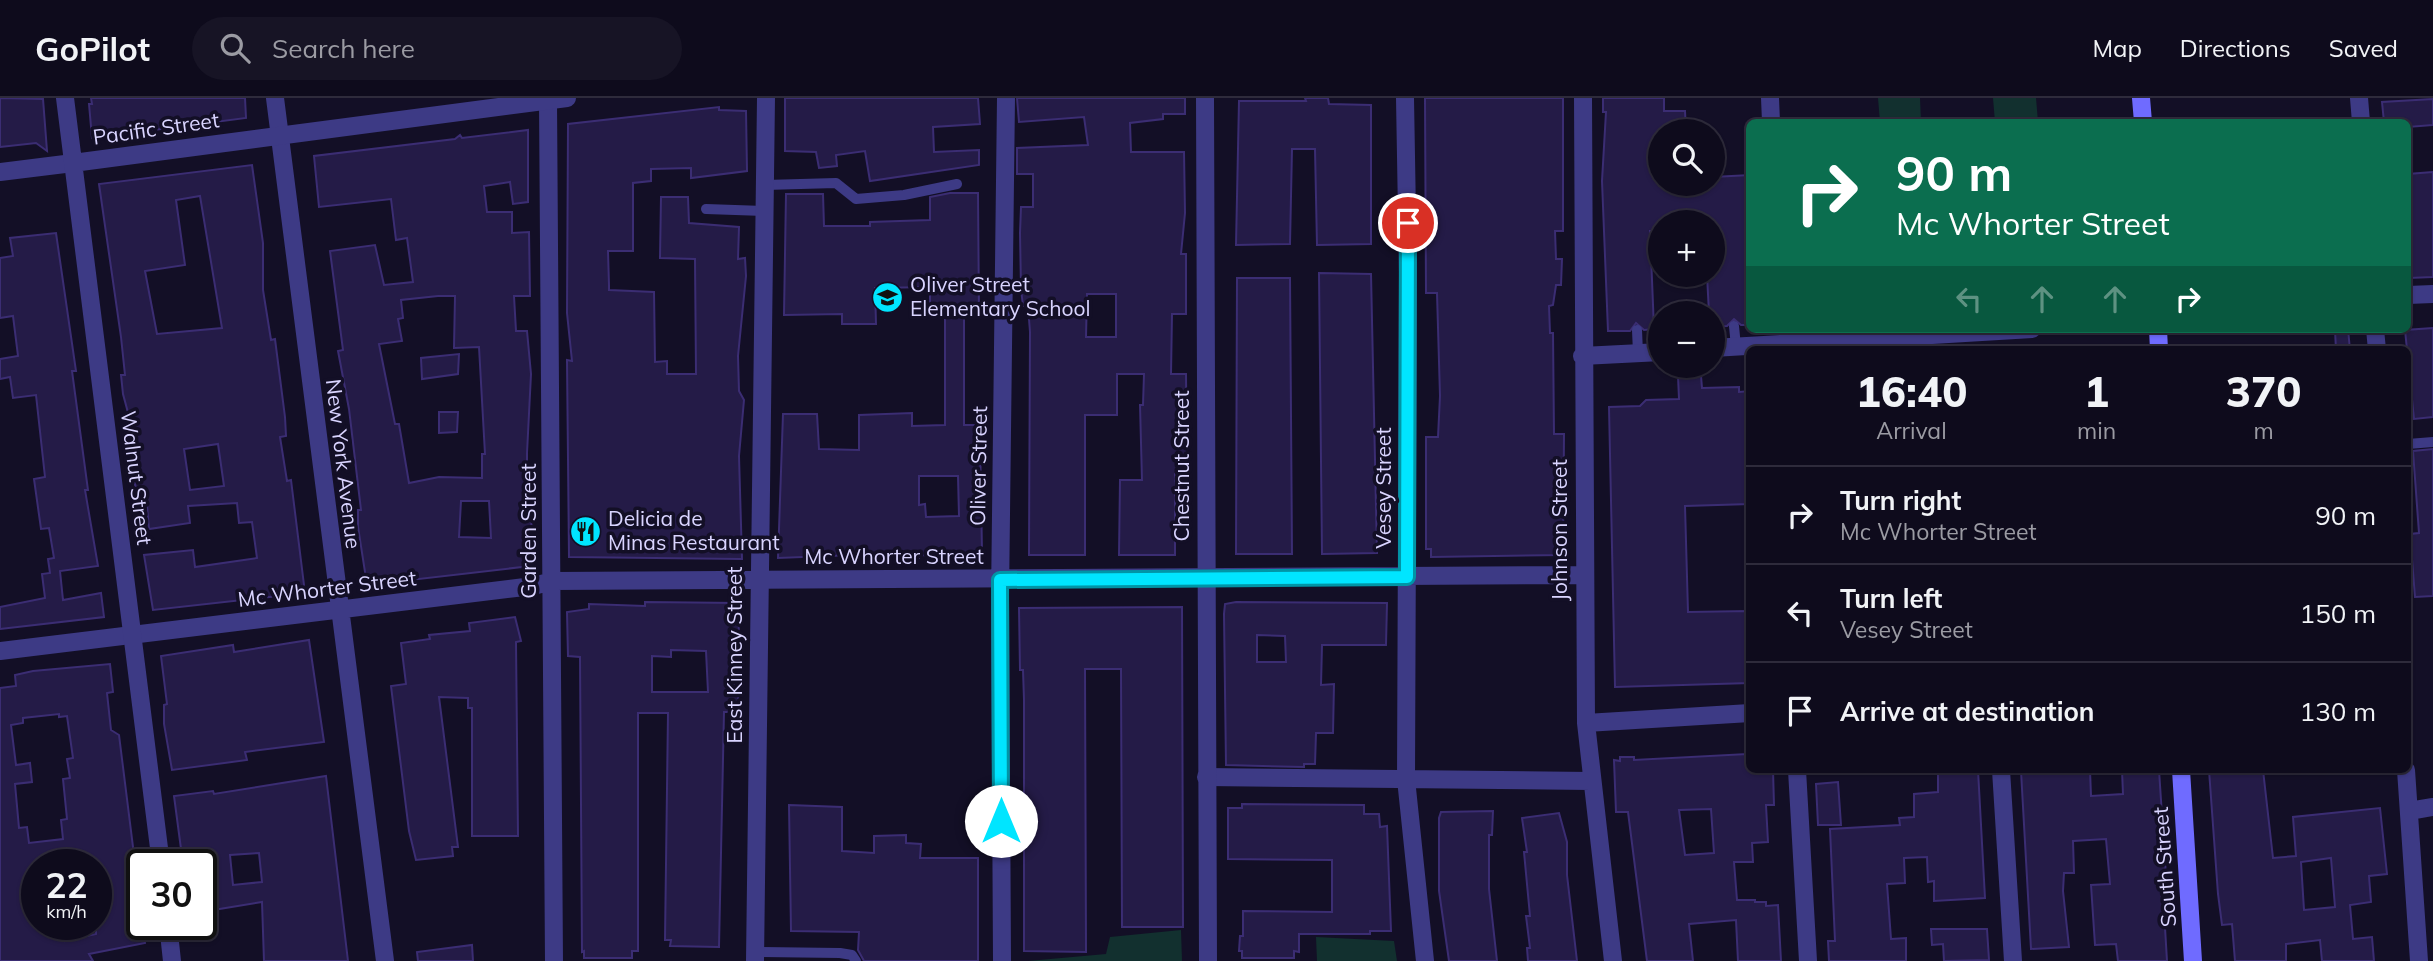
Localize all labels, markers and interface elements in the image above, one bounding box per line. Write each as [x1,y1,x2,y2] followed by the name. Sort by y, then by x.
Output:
[192,17,682,80] search box
[35,28,150,69] text: GoPilot
[216,29,254,67] icon: search
[272,32,415,65] text: Search here
[2092,33,2142,63] text: Map
[2180,33,2291,63] text: Directions
[2329,33,2398,63] text: Saved
[91,106,221,150] street label: Pacific Street
[1648,119,1725,378] map controls
[1648,119,1725,196] button: search
[1896,142,2012,203] text: 90 m
[1781,147,1872,238] icon: right
[1378,193,1438,253] pin
[1896,203,2170,243] text: Mc Whorter Street
[1389,204,1427,242] icon: arrive
[1648,210,1725,287] button: +
[910,271,1091,321] place label: Oliver Street Elementary School
[870,280,904,314] school or university icon: Oliver Street Elementary School
[1950,280,1988,318] icon: left
[2023,280,2061,318] icon: ahead
[2096,280,2134,318] icon: ahead
[2169,280,2207,318] icon: right
[1648,301,1725,378] button: −
[1856,365,1967,418] text: 16:40
[2084,365,2109,418] text: 1
[2226,365,2301,418] text: 370
[321,378,367,550] street label: New York Avenue
[1168,390,1194,542] street label: Chestnut Street
[964,406,992,526] street label: Oliver Street
[116,409,158,546] street label: Walnut Street
[1876,416,1947,445] text: Arrival
[2077,416,2116,445] text: min
[2253,416,2274,445] text: m
[1370,427,1396,549] street label: Vesey Street
[1546,459,1572,601] street label: Johnson Street
[515,463,541,599] street label: Garden Street
[1840,484,1961,517] text: Turn right
[1781,496,1819,534] icon: right
[2315,499,2376,532] text: 90 m
[608,505,780,555] place label: Delicia de Minas Restaurant
[568,514,602,548] restaurant icon: Delicia de Minas Restaurant
[1840,517,2037,546] text: Mc Whorter Street
[804,543,984,569] street label: Mc Whorter Street
[236,564,418,612] street label: Mc Whorter Street
[721,567,747,743] street label: East Kinney Street
[1840,582,1942,615] text: Turn left
[1781,594,1819,632] icon: left
[2300,597,2376,630] text: 150 m
[1840,615,1973,644] text: Vesey Street
[1781,692,1819,730] icon: arrive
[1840,695,2095,728] text: Arrive at destination
[2300,695,2376,728] text: 130 m
[964,784,1038,858] position arrow
[2147,806,2181,928] street label: South Street
[126,849,217,940] speed limit sign: 30
[45,863,88,907] text: 22
[46,900,87,923] text: km/h

